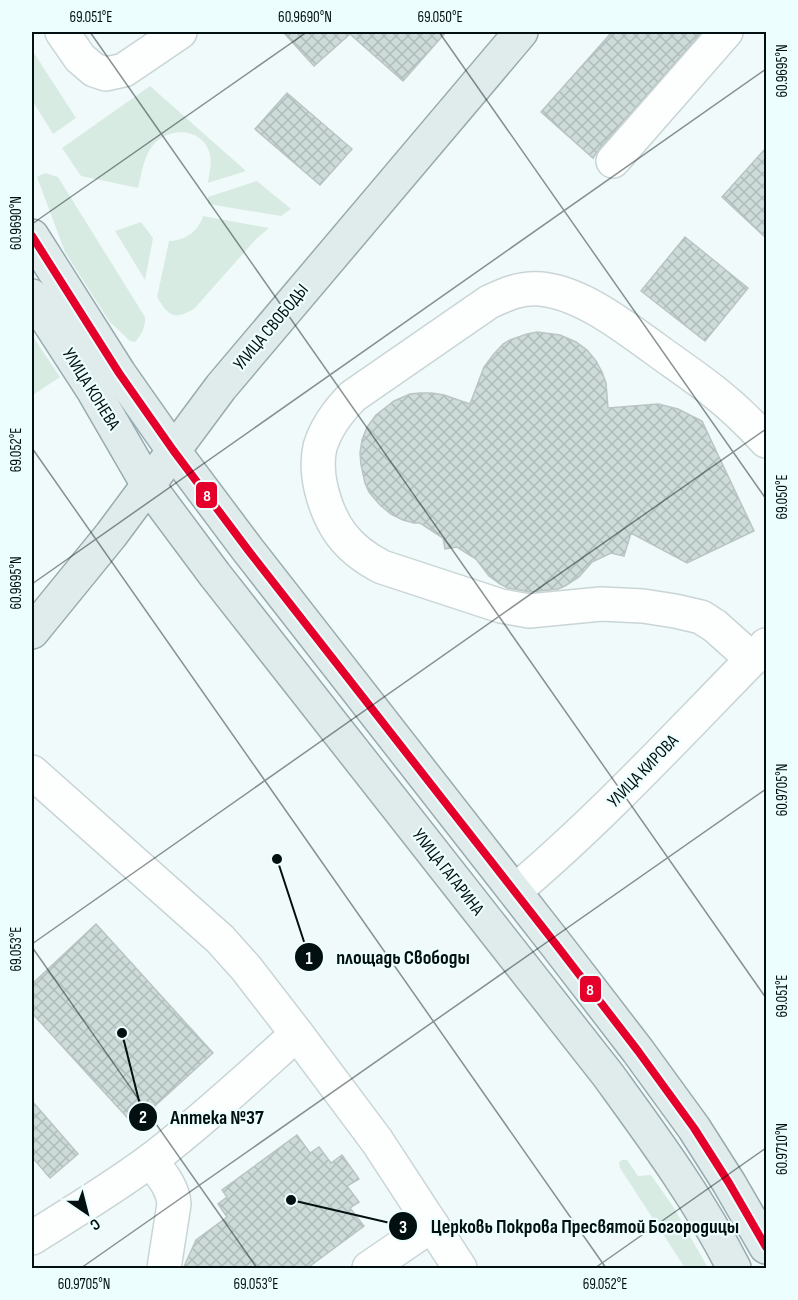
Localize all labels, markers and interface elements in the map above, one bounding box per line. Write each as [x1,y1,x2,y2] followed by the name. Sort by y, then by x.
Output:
[69,8,113,27] text: 69.051°E
[278,8,332,27] text: 60.9690°N
[417,8,463,27] text: 69.050°E
[773,44,792,98] text: 60.9695°N
[7,196,26,250] text: 60.9690°N
[229,280,313,374] street label: УЛИЦА СВОБОДЫ
[58,344,125,434] street label: УЛИЦА КОНЕВА
[7,428,26,472] text: 69.052°E
[773,474,792,520] text: 69.050°E
[195,481,218,509] line badge: 8
[203,487,211,506] text: 8
[7,556,26,610] text: 60.9695°N
[603,730,683,812] street label: УЛИЦА КИРОВА
[773,764,792,816] text: 60.9705°N
[408,825,488,920] street label: УЛИЦА ГАГАРИНА
[7,927,26,971] text: 69.053°E
[294,938,482,976] callout: площадь Свободы
[336,946,470,970] text: площадь Свободы
[305,948,313,969] text: 1
[773,974,792,1018] text: 69.051°E
[579,975,602,1003] line badge: 8
[586,981,594,1000] text: 8
[128,1098,276,1136] callout: Аптека №37
[169,1106,264,1130] text: Аптека №37
[139,1107,147,1128] text: 2
[773,1123,792,1175] text: 60.9710°N
[57,1183,117,1243] north arrow
[388,1207,751,1245] callout: Церковь Покрова Пресвятой Богородицы
[86,1214,104,1234] text: С
[431,1215,739,1239] text: Церковь Покрова Пресвятой Богородицы
[399,1217,407,1238] text: 3
[58,1275,110,1294] text: 60.9705°N
[234,1275,278,1294] text: 69.053°E
[583,1275,627,1294] text: 69.052°E

